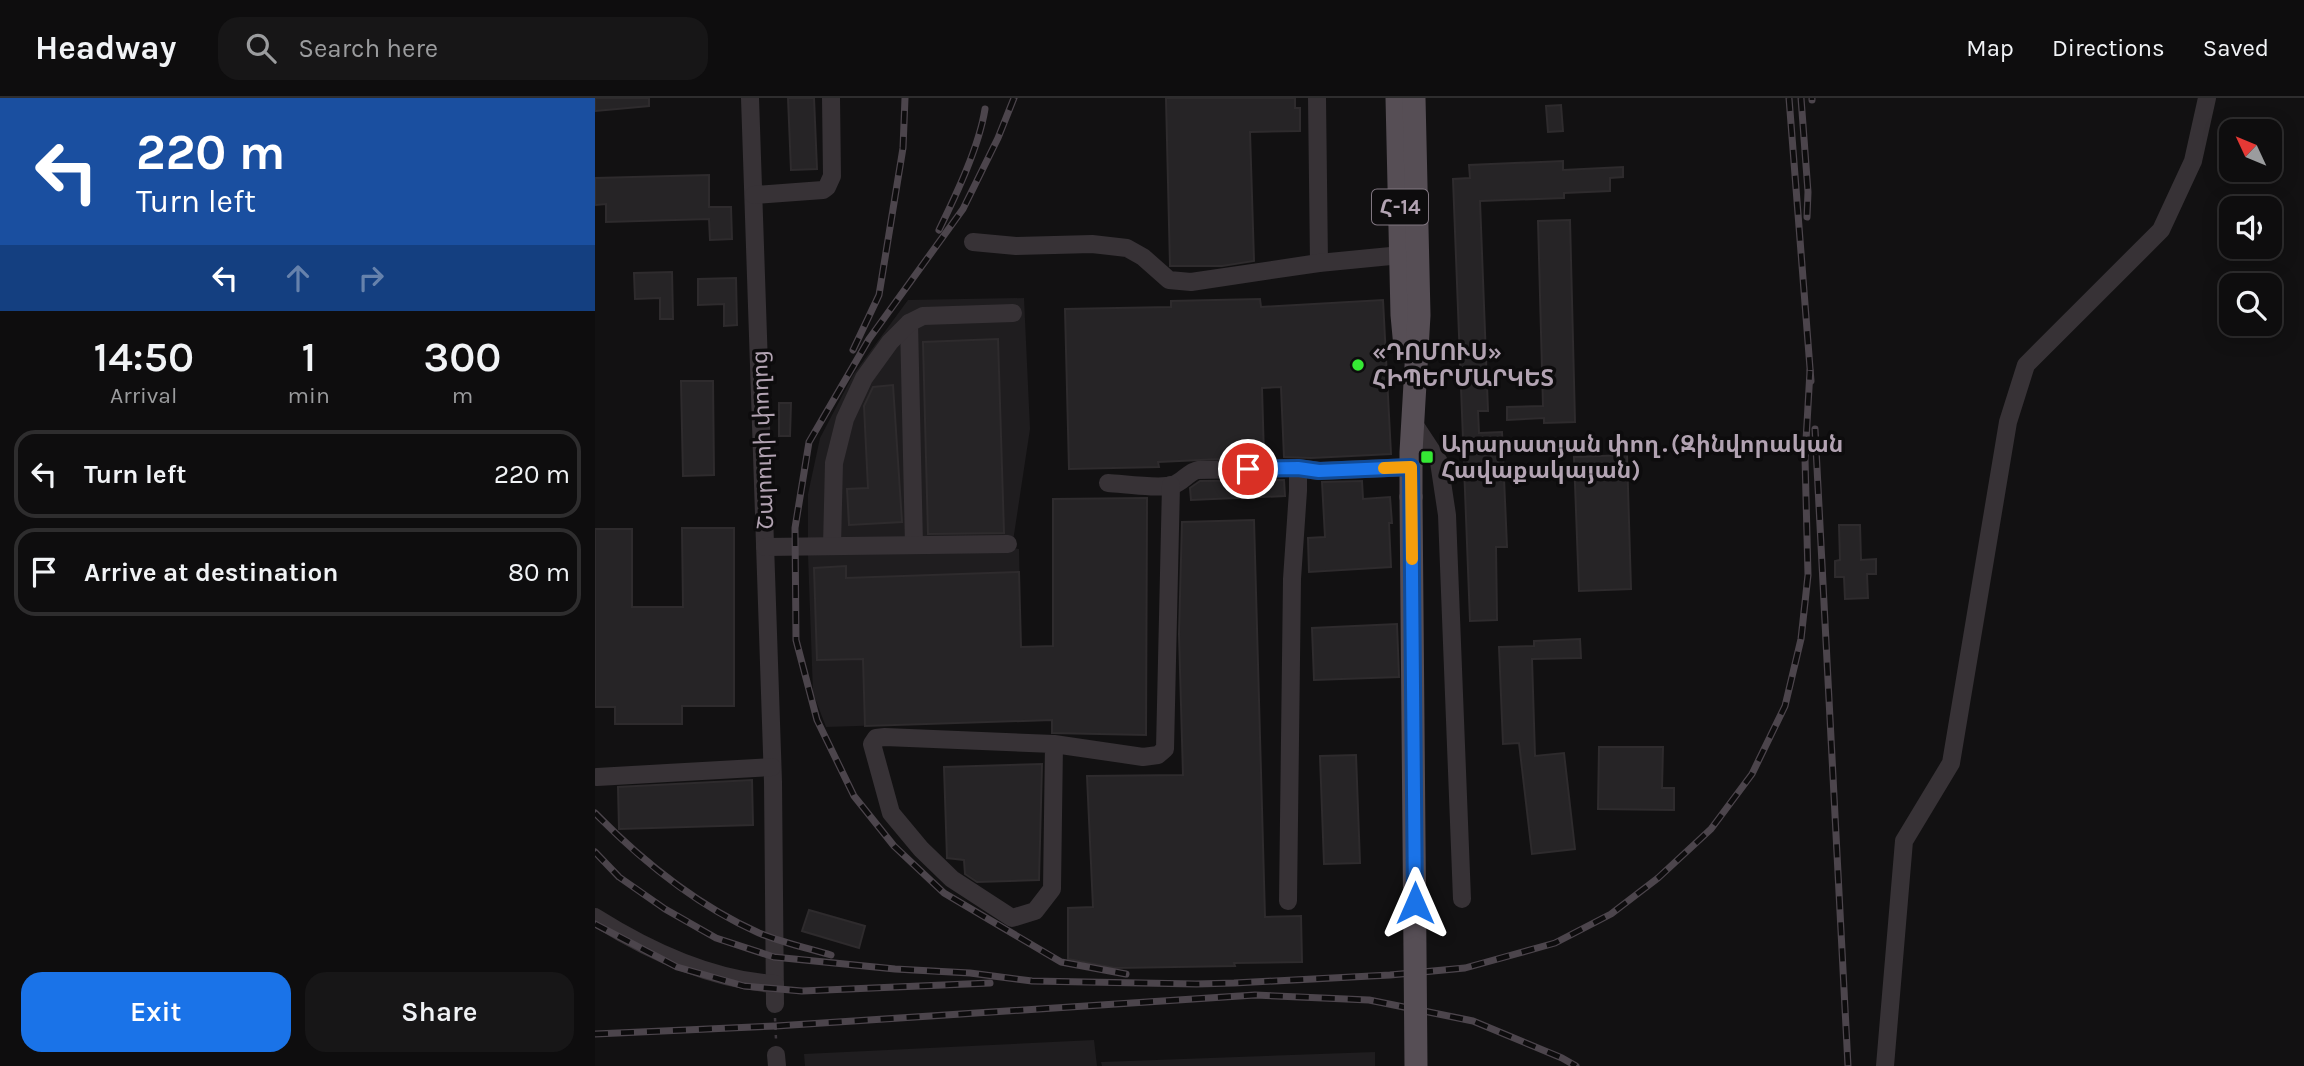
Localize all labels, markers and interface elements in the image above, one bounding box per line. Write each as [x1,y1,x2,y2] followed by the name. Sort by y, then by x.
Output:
[218,17,708,80] search box
[35,29,176,67] text: Headway
[242,29,280,67] icon: search
[298,33,438,64] text: Search here
[1966,34,2014,62] text: Map
[2052,34,2165,62] text: Directions
[2203,34,2269,62] text: Saved
[2219,119,2282,182] north arrow
[2219,119,2282,336] map controls
[136,124,285,181] text: 220 m
[21,126,112,217] icon: left
[136,183,256,220] text: Turn left
[1372,190,1428,224] road number: Հ-14
[2219,196,2282,259] button: sound
[206,259,244,297] icon: left
[279,259,317,297] icon: ahead
[352,259,390,297] icon: right
[2219,273,2282,336] button: search
[94,332,194,382] text: 14:50
[301,332,316,382] text: 1
[423,332,501,382] text: 300
[1372,339,1554,392] place label: «ԴՈՄՈՒՍ» ՀԻՊԵՐՄԱՐԿԵՏ
[746,350,779,530] street label: Շարուրի փողոց
[1350,357,1366,373] marker: «ԴՈՄՈՒՍ» ՀԻՊԵՐՄԱՐԿԵՏ
[110,382,177,409] text: Arrival
[288,382,330,409] text: min
[452,382,473,409] text: m
[1441,431,1843,484] place label: Արարատյան փող․(Զինվորական Հավաքակայան)
[1218,439,1278,499] pin
[1419,449,1435,465] marker: Արարատյան փող․(Զինվորական Հավաքակայան)
[1229,450,1267,488] icon: arrive
[25,455,63,493] icon: left
[84,459,186,490] text: Turn left
[494,459,570,490] text: 220 m
[25,553,63,591] icon: arrive
[84,557,338,588] text: Arrive at destination
[508,557,570,588] text: 80 m
[1378,866,1452,940] position arrow
[21,972,291,1052] button: Exit
[305,972,574,1052] button: Share

